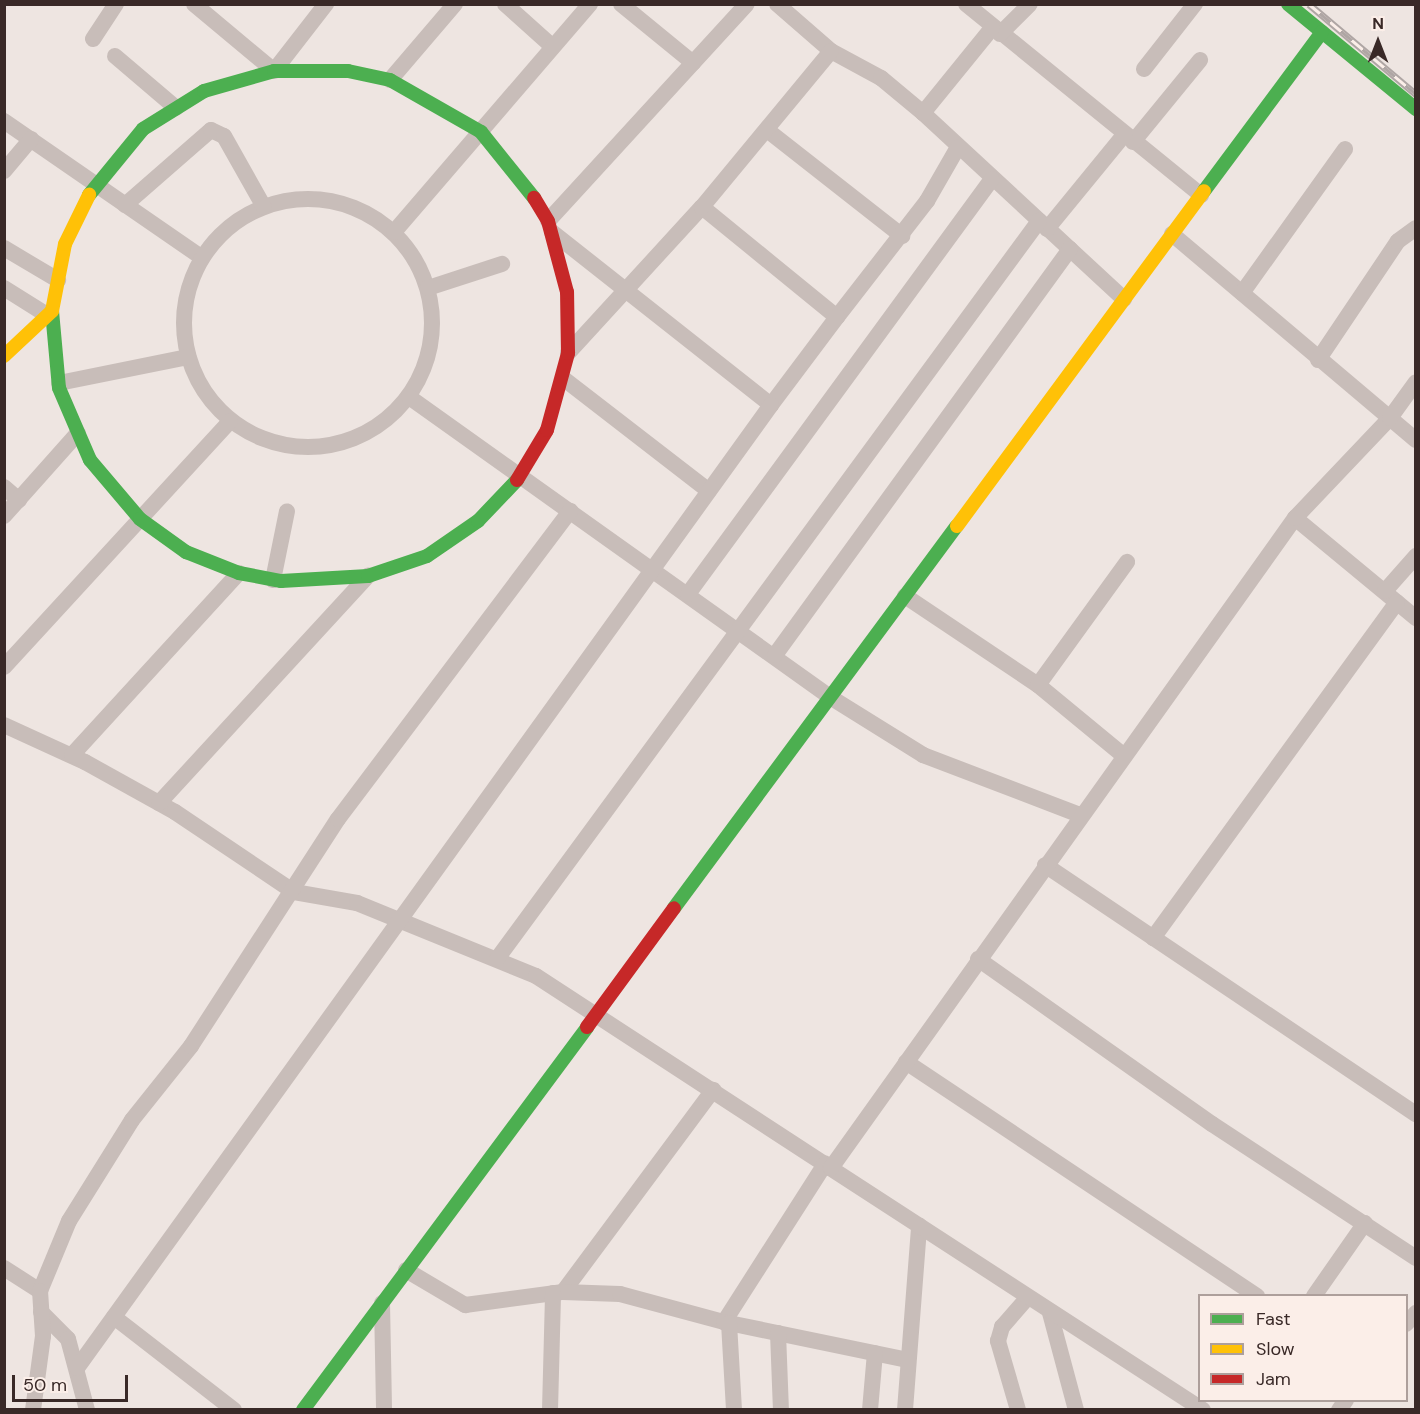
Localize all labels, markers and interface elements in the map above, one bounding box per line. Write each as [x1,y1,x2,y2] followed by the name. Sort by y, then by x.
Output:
[1348,12,1408,72] north arrow
[1372,13,1384,34] text: N
[1198,1294,1408,1402] legend
[1256,1307,1291,1331] text: Fast
[1256,1337,1295,1361] text: Slow
[15,1363,130,1401] scale bar
[1256,1367,1291,1391] text: Jam
[23,1373,67,1397] text: 50 m

